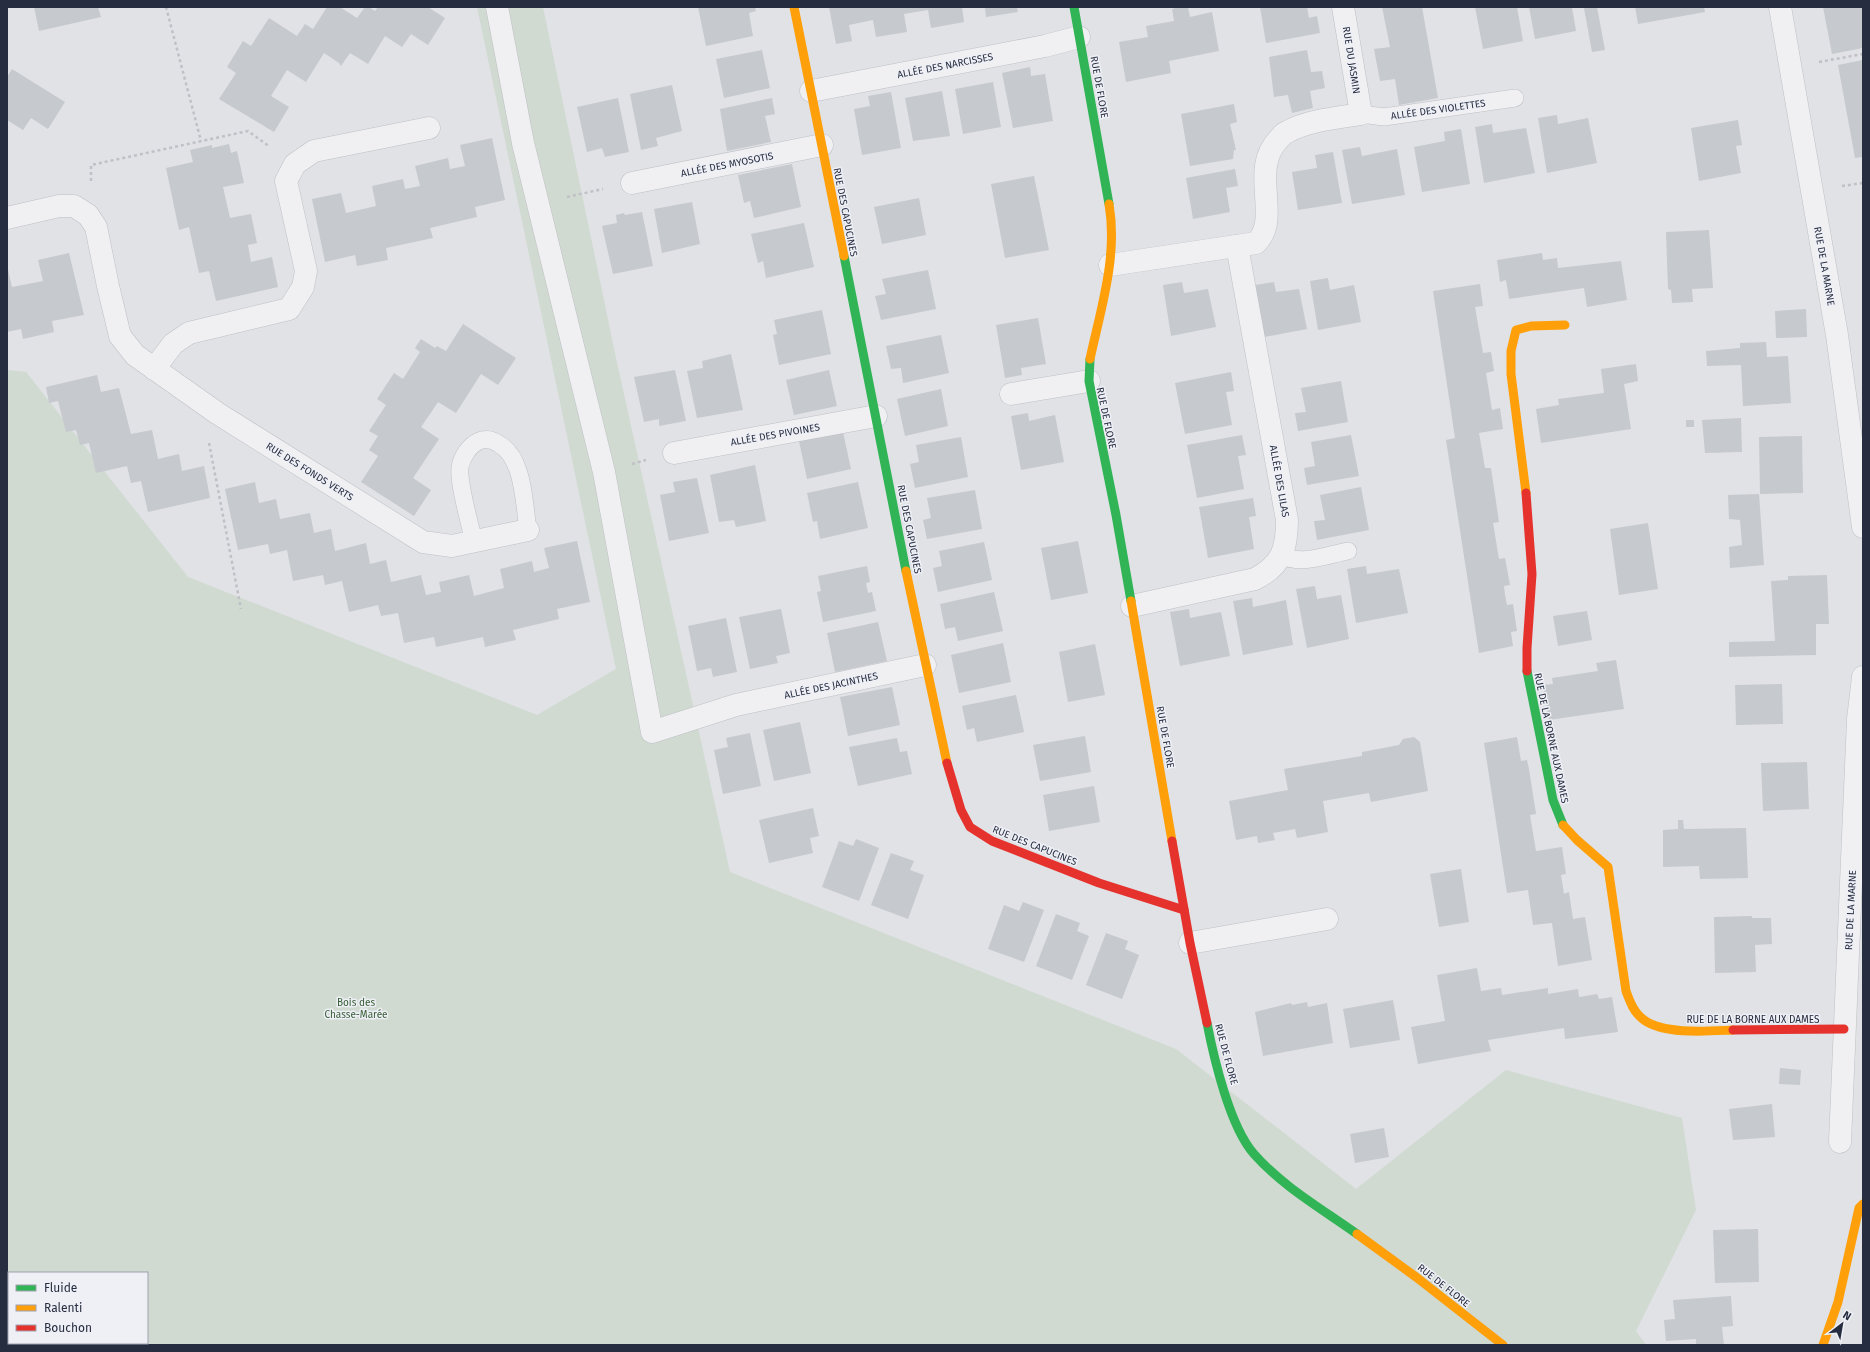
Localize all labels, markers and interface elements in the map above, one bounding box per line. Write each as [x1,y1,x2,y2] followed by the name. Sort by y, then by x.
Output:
[1340,26,1362,95] street label: RUE DU JASMIN
[896,49,995,81] street label: ALLÉE DES NARCISSES
[1088,55,1110,119] street label: RUE DE FLORE
[1390,95,1487,123] street label: ALLÉE DES VIOLETTES
[679,148,775,180] street label: ALLÉE DES MYOSOTIS
[831,167,860,258] street label: RUE DES CAPUCINES
[1811,226,1837,307] street label: RUE DE LA MARNE
[1094,386,1118,450] street label: RUE DE FLORE
[729,419,821,449] street label: ALLÉE DES PIVOINES
[264,440,356,504] street label: RUE DES FONDS VERTS
[1267,444,1293,519] street label: ALLÉE DES LILAS
[895,484,924,575] street label: RUE DES CAPUCINES
[783,668,880,702] street label: ALLÉE DES JACINTHES
[1531,672,1571,805] street label: RUE DE LA BORNE AUX DAMES
[1154,705,1176,769] street label: RUE DE FLORE
[991,823,1079,869] street label: RUE DES CAPUCINES
[1843,870,1859,950] street label: RUE DE LA MARNE
[324,997,388,1021] park label: Bois des Chasse-Marée
[1686,1014,1820,1026] street label: RUE DE LA BORNE AUX DAMES
[1212,1022,1240,1086] street label: RUE DE FLORE
[1415,1262,1472,1310] street label: RUE DE FLORE
[8,1272,148,1344] legend
[44,1281,77,1295] text: Fluide
[44,1301,82,1315] text: Ralenti
[1822,1304,1862,1344] north arrow
[1840,1308,1853,1323] text: N
[44,1321,92,1335] text: Bouchon

